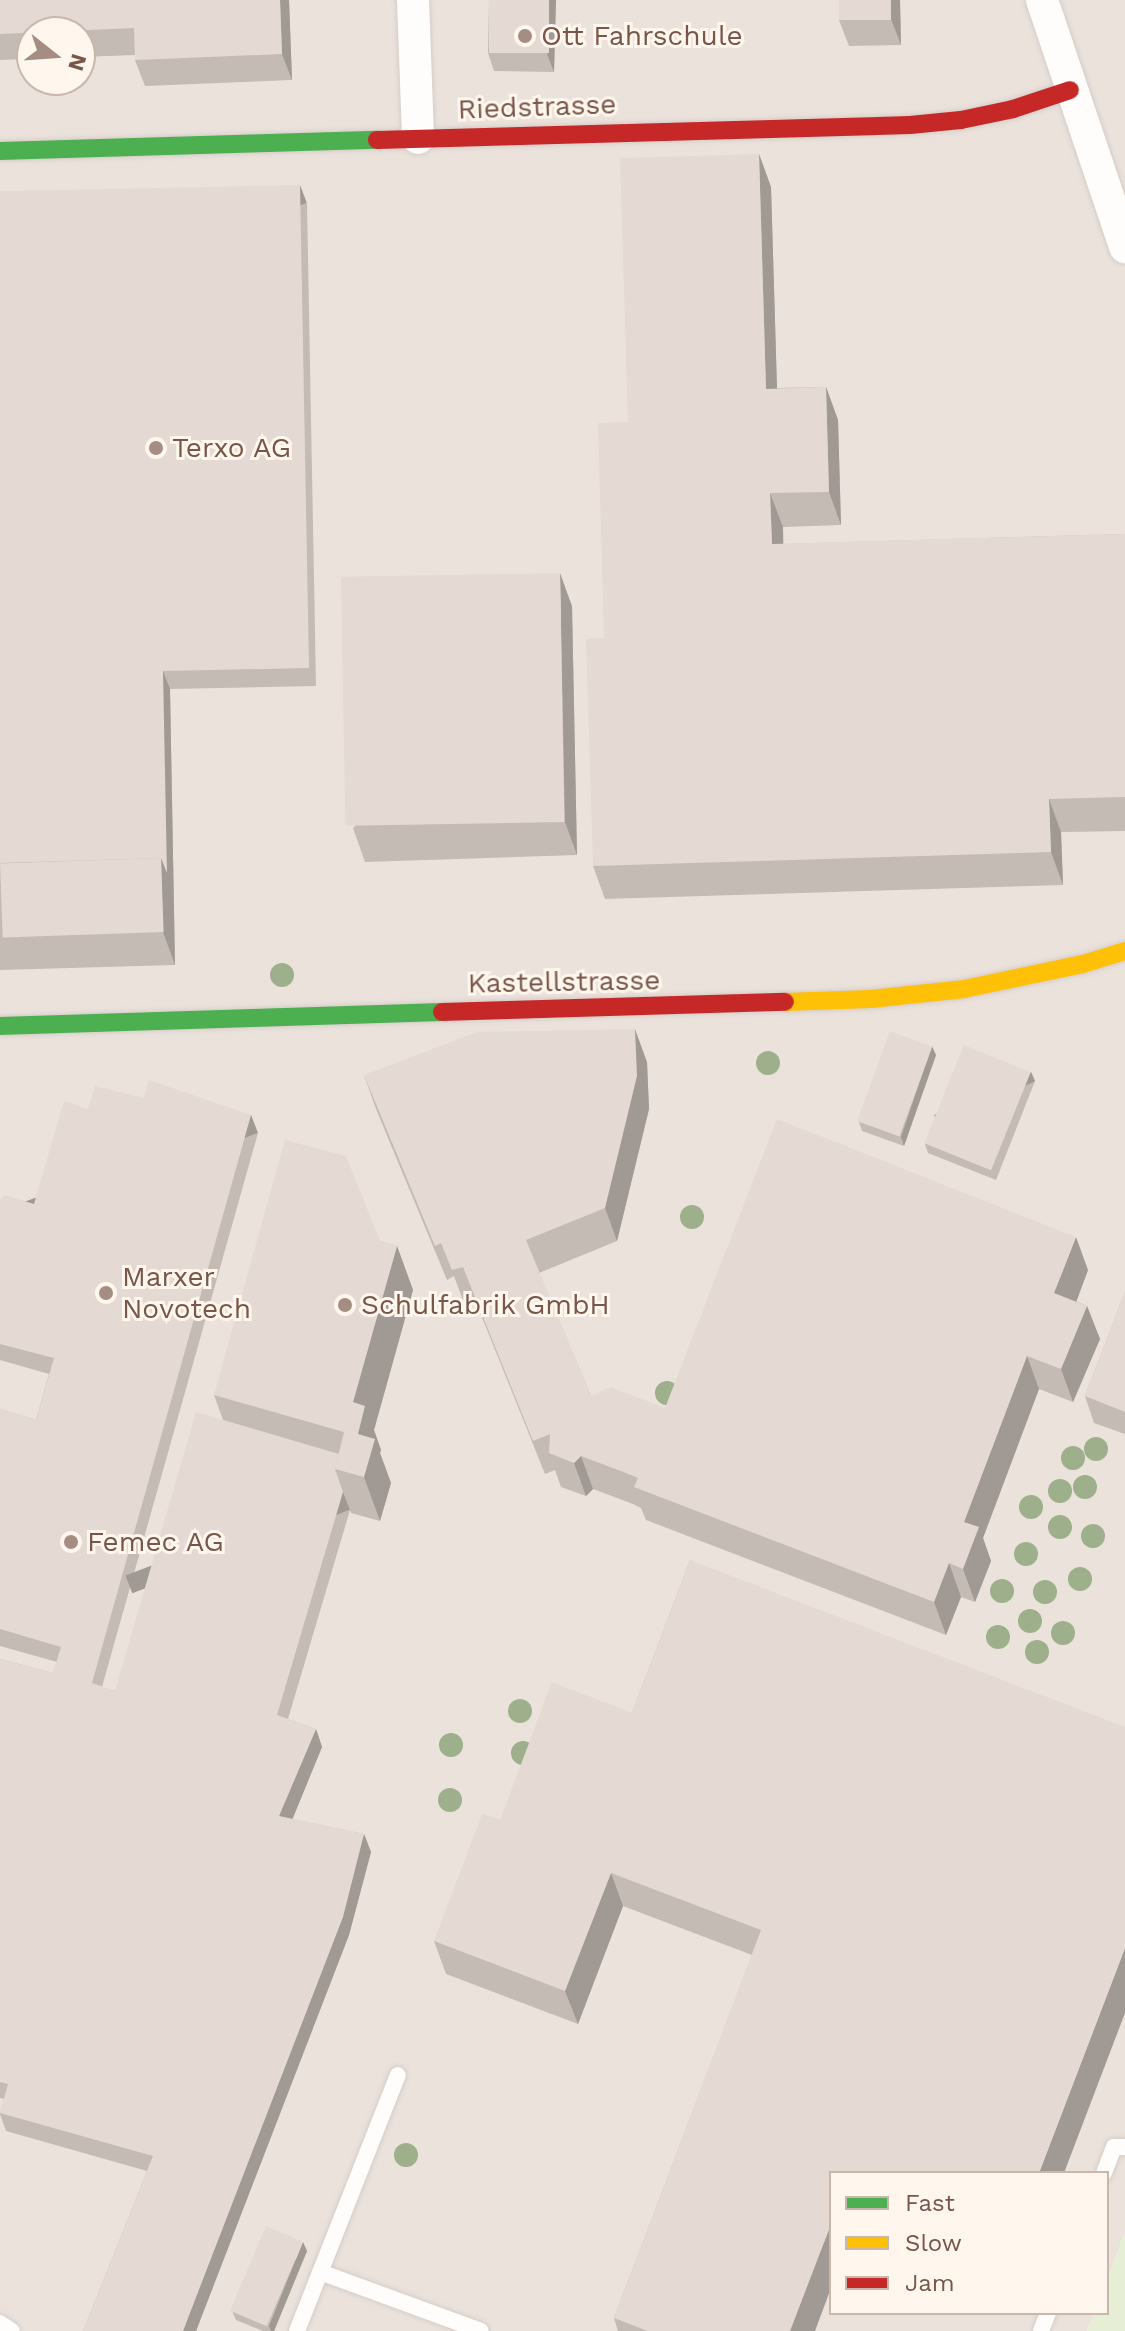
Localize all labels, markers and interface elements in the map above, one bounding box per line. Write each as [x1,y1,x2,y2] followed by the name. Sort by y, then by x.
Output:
[16,16,96,96] north arrow
[541,19,743,53] place label: Ott Fahrschule
[516,27,534,45] marker: Ott Fahrschule
[63,51,92,74] text: N
[457,87,617,127] street label: Riedstrasse
[172,431,292,465] place label: Terxo AG
[147,439,165,457] marker: Terxo AG
[467,964,661,1000] street label: Kastellstrasse
[122,1260,251,1326] place label: Marxer Novotech
[97,1284,115,1302] marker: Marxer Novotech
[361,1288,610,1322] place label: Schulfabrik GmbH
[336,1296,354,1314] marker: Schulfabrik GmbH
[87,1525,225,1559] place label: Femec AG
[62,1533,80,1551] marker: Femec AG
[829,2171,1109,2315] legend
[905,2189,955,2217] text: Fast
[905,2229,962,2257] text: Slow
[905,2269,955,2297] text: Jam

